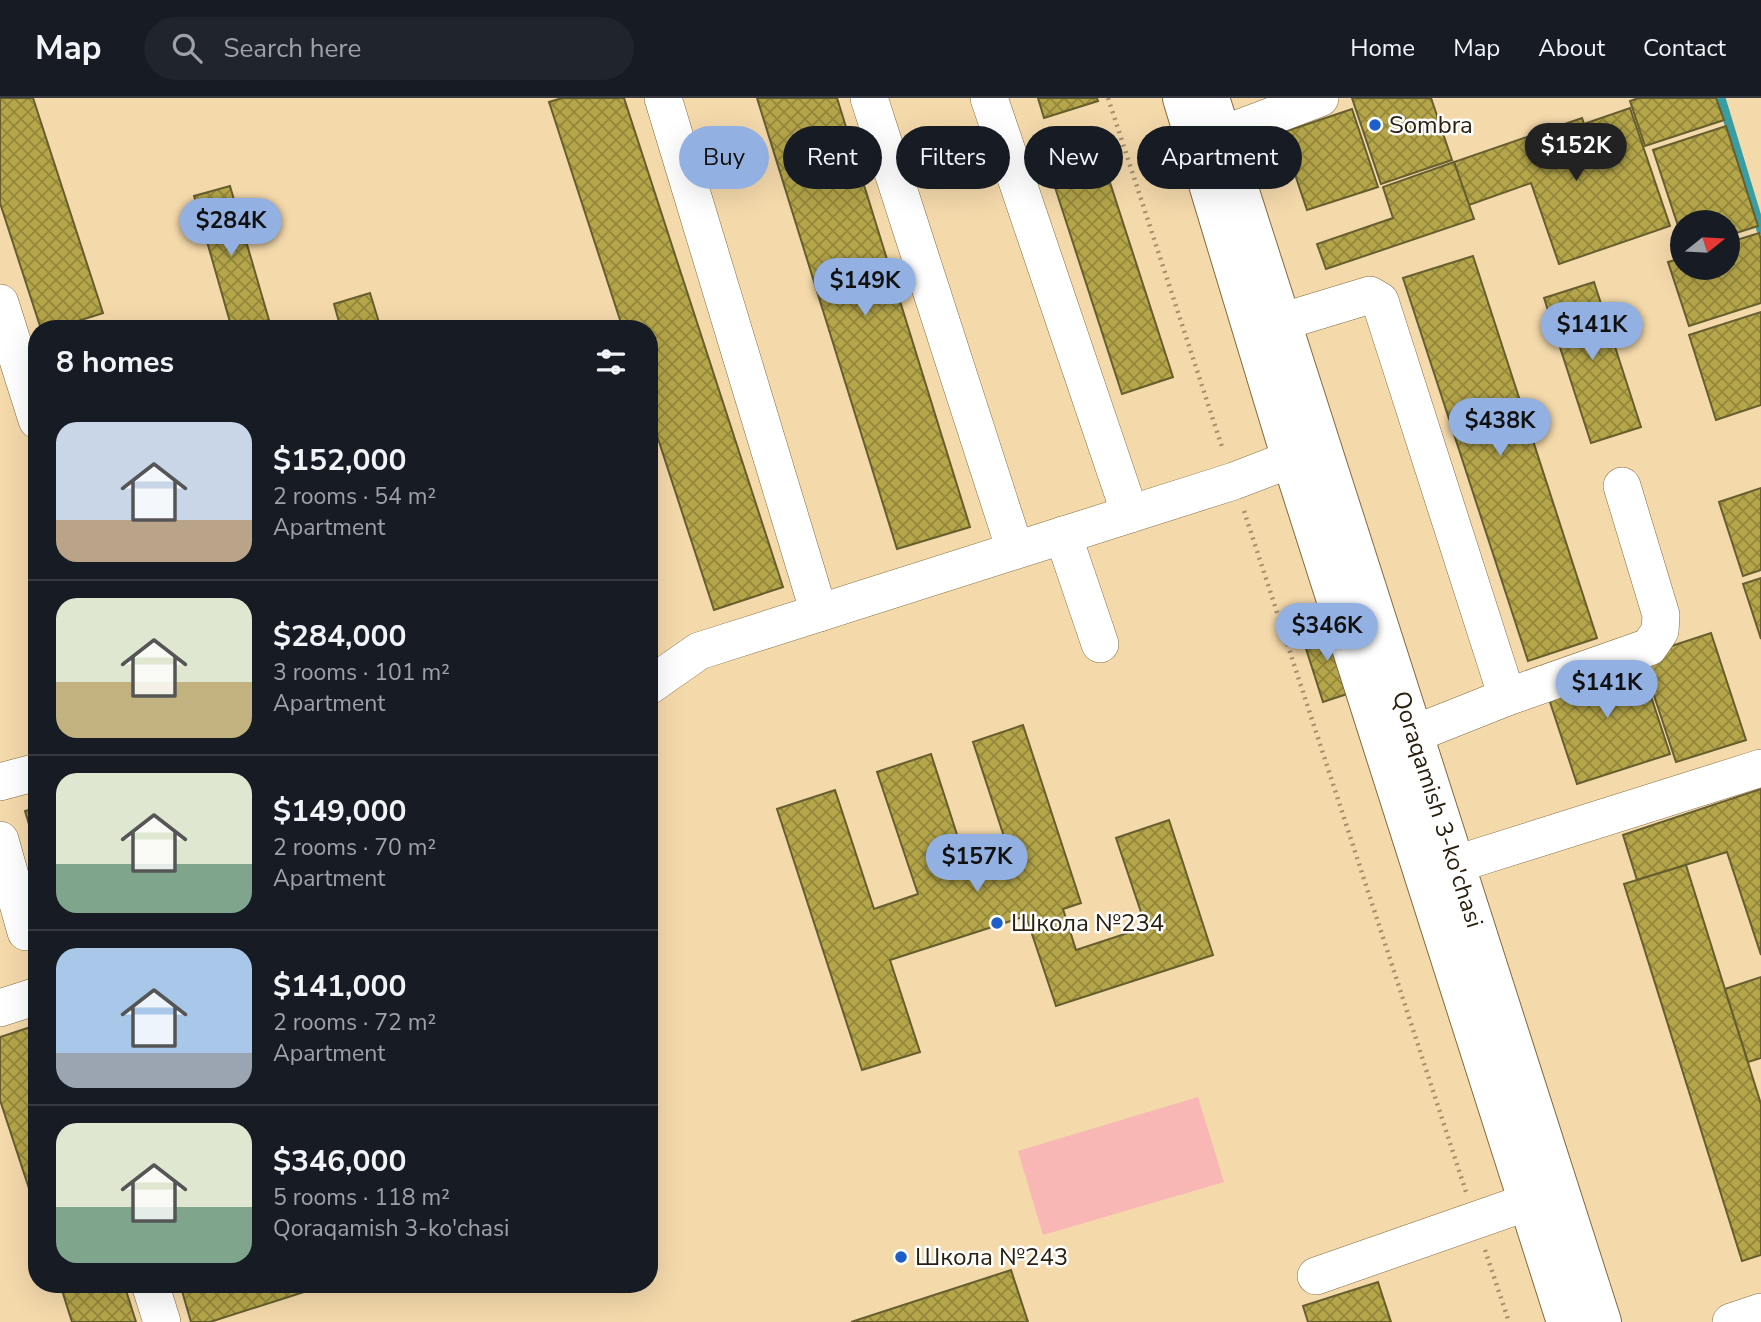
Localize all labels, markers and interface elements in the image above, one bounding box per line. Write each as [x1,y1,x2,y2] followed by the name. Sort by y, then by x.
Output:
[144,17,634,80] search box
[35,26,102,71] text: Map
[168,29,206,67] icon: search
[224,31,361,66] text: Search here
[1350,32,1415,64] text: Home
[1453,32,1500,64] text: Map
[1538,32,1605,64] text: About
[1643,32,1726,64] text: Contact
[1389,109,1473,141] place label: Sombra
[1367,117,1383,133] marker: Sombra
[1527,123,1625,183] pin: $152K
[679,126,769,189] chip: Buy
[783,126,882,189] chip: Rent
[896,126,1010,189] chip: Filters
[1024,126,1123,189] chip: New
[1137,126,1302,189] chip: Apartment
[1541,130,1611,161] text: $152K
[182,198,280,258] pin: $284K
[196,205,266,236] text: $284K
[1670,210,1740,280] north arrow
[1670,210,1740,280] map controls
[816,258,914,318] pin: $149K
[830,265,900,296] text: $149K
[1543,302,1641,362] pin: $141K
[1557,309,1627,340] text: $141K
[56,342,174,383] text: 8 homes
[592,343,630,381] icon: filters
[1451,398,1549,458] pin: $438K
[1465,405,1535,436] text: $438K
[273,440,406,481] text: $152,000
[112,450,196,534] icon: home
[273,481,436,512] text: 2 rooms · 54 m²
[273,512,385,543] text: Apartment
[1278,603,1376,663] pin: $346K
[1292,610,1362,641] text: $346K
[273,616,406,657] text: $284,000
[112,626,196,710] icon: home
[273,657,450,688] text: 3 rooms · 101 m²
[1558,660,1656,720] pin: $141K
[1572,667,1642,698] text: $141K
[1385,687,1491,932] street label: Qoraqamish 3-ko'chasi
[273,688,385,719] text: Apartment
[273,791,406,832] text: $149,000
[112,801,196,885] icon: home
[273,832,436,863] text: 2 rooms · 70 m²
[928,834,1026,894] pin: $157K
[942,841,1012,872] text: $157K
[273,863,385,894] text: Apartment
[1011,907,1164,939] place label: Школа №234
[989,915,1005,931] marker: Школа №234
[273,966,406,1007] text: $141,000
[112,976,196,1060] icon: home
[273,1007,436,1038] text: 2 rooms · 72 m²
[273,1038,385,1069] text: Apartment
[273,1141,406,1182] text: $346,000
[112,1151,196,1235] icon: home
[273,1182,450,1213] text: 5 rooms · 118 m²
[273,1213,509,1244] text: Qoraqamish 3-ko'chasi
[915,1241,1068,1273] place label: Школа №243
[893,1249,909,1265] marker: Школа №243

